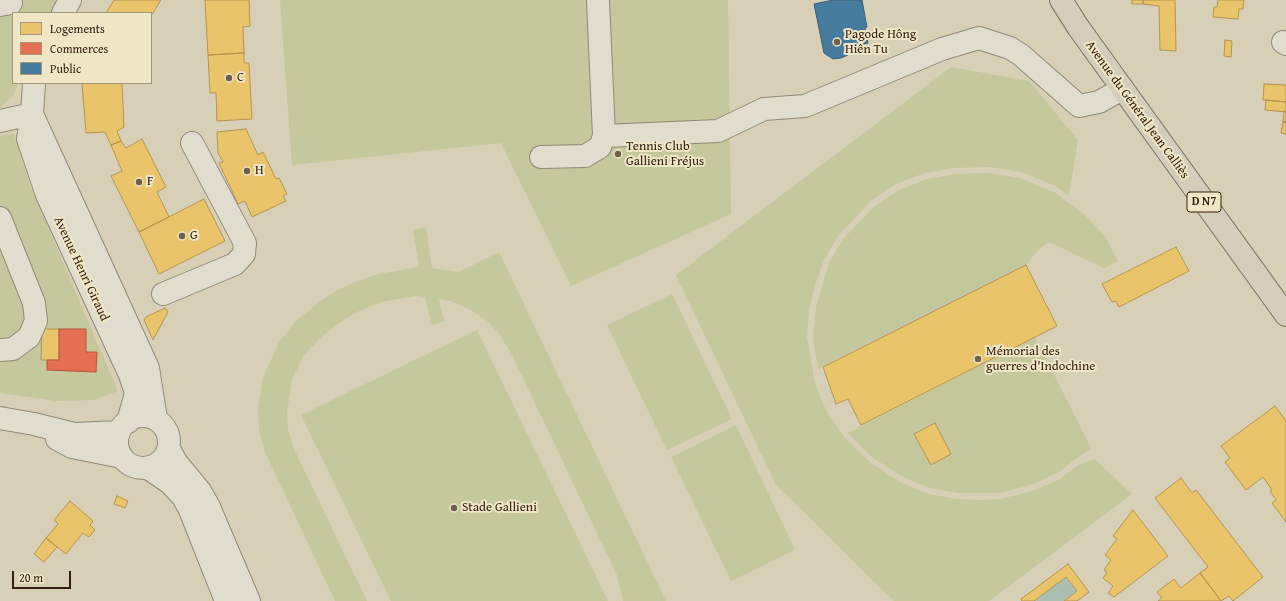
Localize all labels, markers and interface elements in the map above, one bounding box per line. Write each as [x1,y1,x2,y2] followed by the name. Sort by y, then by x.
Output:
[12,12,152,84] legend
[50,20,105,37] text: Logements
[845,27,916,58] place label: Pagode Hông Hiên Tu
[832,37,842,47] marker: Pagode Hông Hiên Tu
[1082,38,1192,182] street label: Avenue du Général Jean Calliès
[50,40,108,57] text: Commerces
[50,60,81,77] text: Public
[237,70,244,86] place label: C
[224,73,234,83] marker: C
[626,139,704,170] place label: Tennis Club Gallieni Fréjus
[613,149,623,159] marker: Tennis Club Gallieni Fréjus
[255,163,264,179] place label: H
[242,166,252,176] marker: H
[147,174,153,190] place label: F
[134,177,144,187] marker: F
[1187,192,1221,212] road number: D N7
[50,214,112,324] street label: Avenue Henri Giraud
[190,228,198,244] place label: G
[177,231,187,241] marker: G
[986,344,1095,375] place label: Mémorial des guerres d'Indochine
[973,354,983,364] marker: Mémorial des guerres d'Indochine
[462,500,537,516] place label: Stade Gallieni
[449,503,459,513] marker: Stade Gallieni
[14,563,73,589] scale bar
[19,569,43,586] text: 20 m

